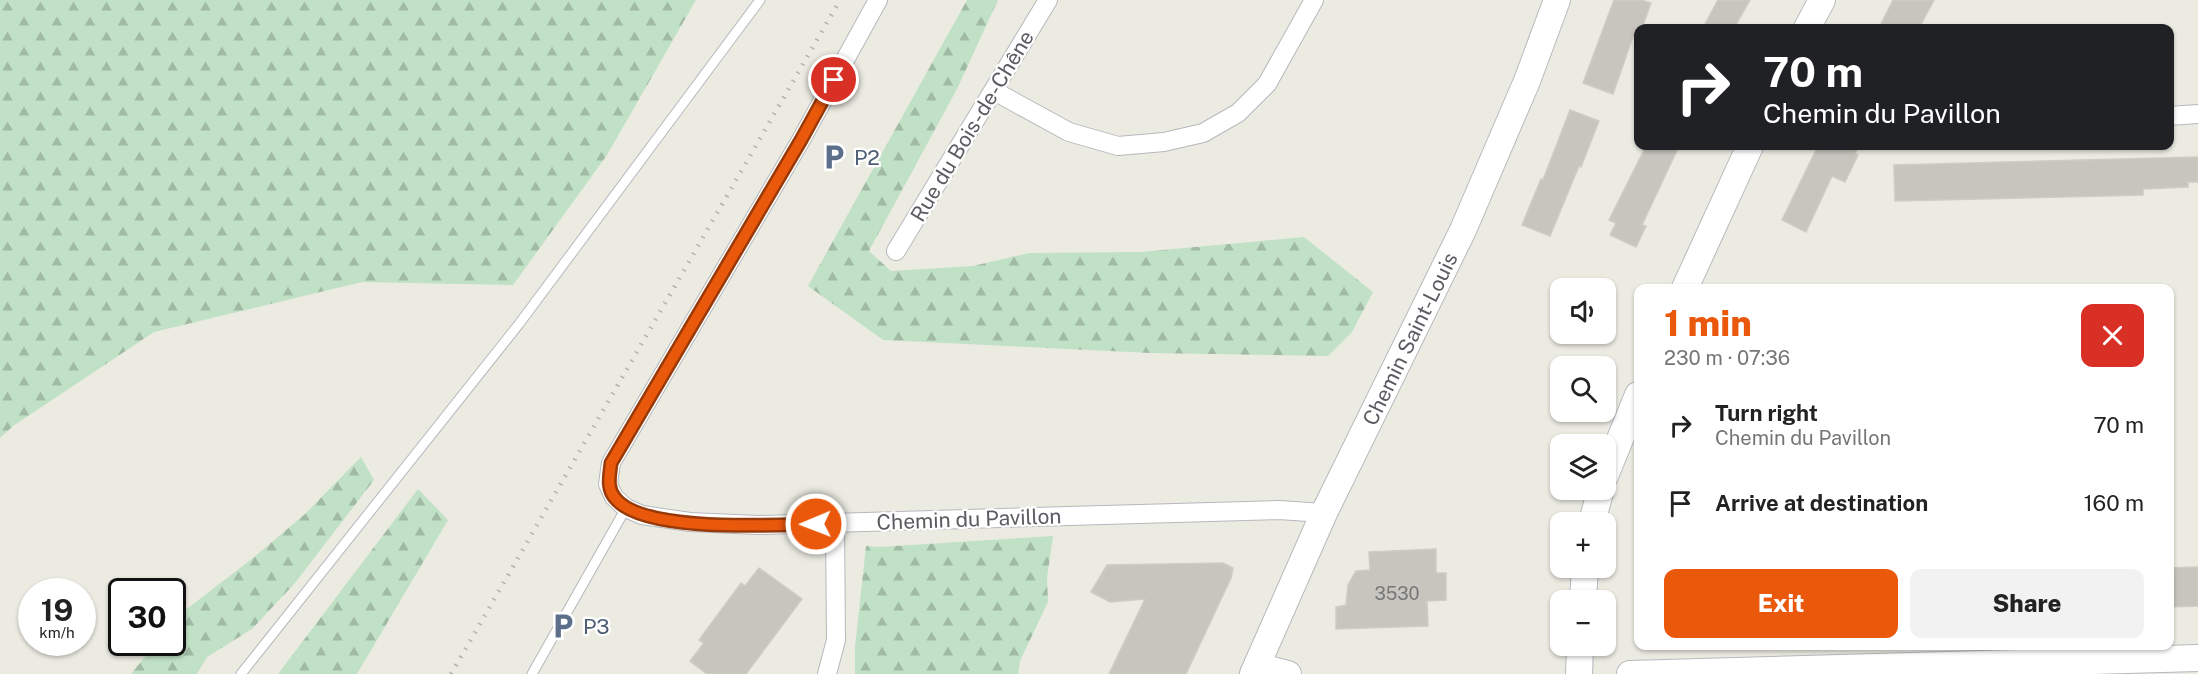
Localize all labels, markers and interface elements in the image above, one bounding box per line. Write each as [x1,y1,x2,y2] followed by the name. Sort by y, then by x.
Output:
[905,26,1039,226] street label: Rue du Bois-de-Chêne
[1763,47,1863,96] text: 70 m
[1664,48,1742,126] icon: right
[808,54,859,105] pin
[817,63,850,96] icon: arrive
[1763,97,2001,129] text: Chemin du Pavillon
[819,142,849,172] parking icon: P2
[854,145,880,170] place label: P2
[1357,249,1463,429] street label: Chemin Saint-Louis
[1550,278,1616,656] map controls
[1550,278,1616,344] button: sound
[1664,302,1752,344] text: 1 min
[2081,304,2144,367] button: close
[1664,346,1790,370] text: 230 m · 07:36
[1550,356,1616,422] button: search
[1715,400,1818,426] text: Turn right
[1664,409,1697,442] icon: right
[2093,412,2144,438] text: 70 m
[1715,426,1891,450] text: Chemin du Pavillon
[1550,434,1616,500] button: layers
[1664,487,1697,520] icon: arrive
[1715,490,1928,516] text: Arrive at destination
[2084,490,2144,516] text: 160 m
[784,492,848,556] position arrow
[876,503,1062,535] street label: Chemin du Pavillon
[1550,512,1616,578] button: +
[1664,569,1898,638] button: Exit
[1910,569,2144,638] button: Share
[108,578,186,656] speed limit sign: 30
[1374,583,1420,604] house number: 3530
[1550,590,1616,656] button: −
[41,592,73,628] text: 19
[548,611,578,641] parking icon: P3
[583,614,610,639] place label: P3
[39,624,75,641] text: km/h

